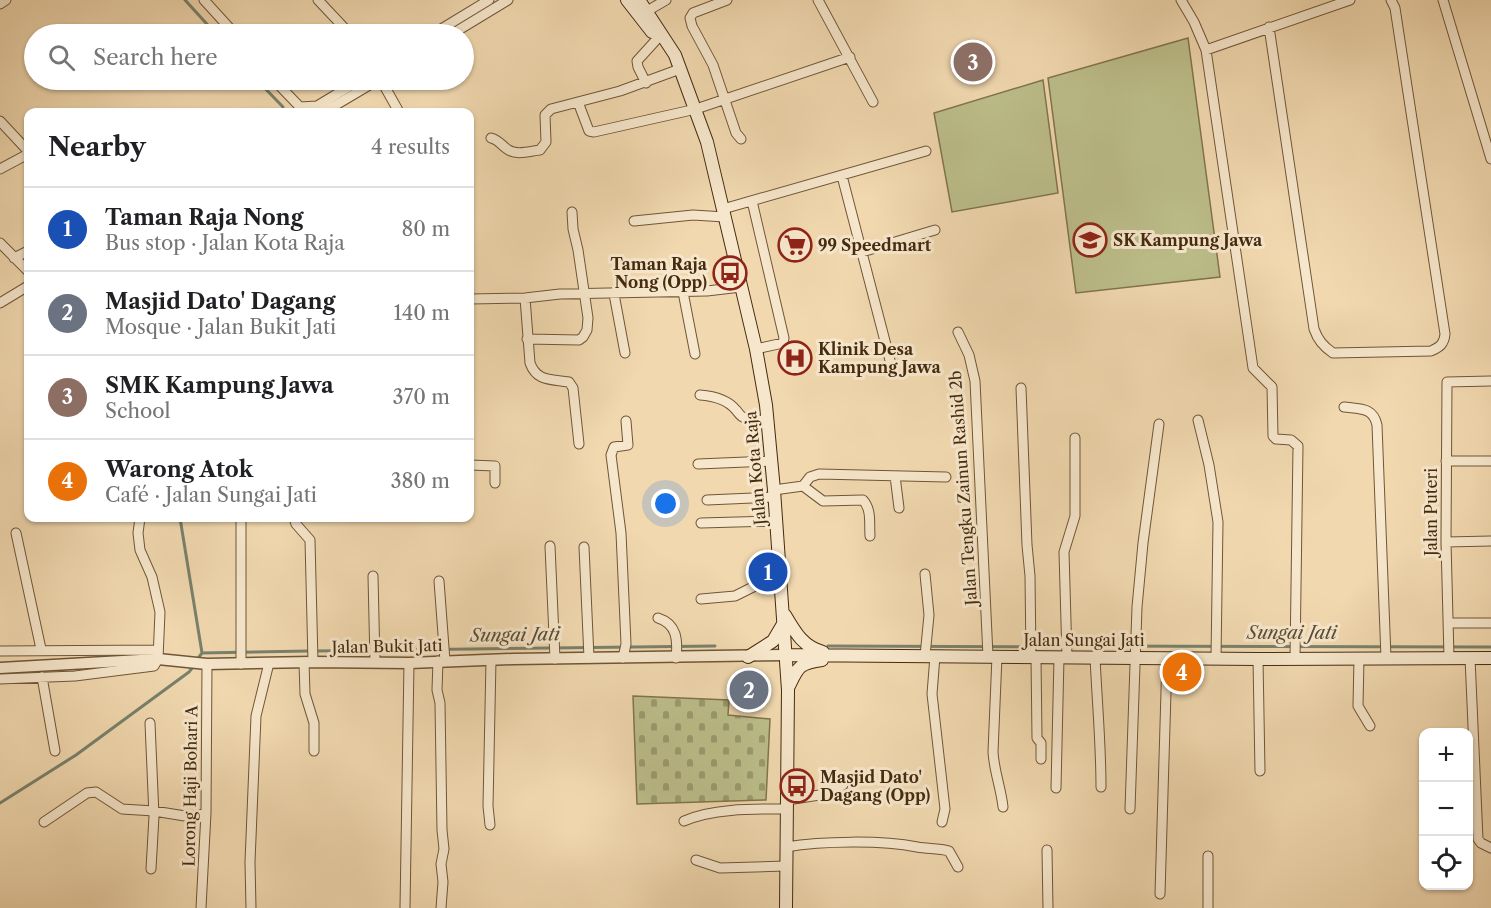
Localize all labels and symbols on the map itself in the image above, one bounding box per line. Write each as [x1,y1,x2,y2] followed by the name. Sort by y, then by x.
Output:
[954,40,992,84] pin: 3
[1072,222,1108,258] school or university icon: SK Kampung Jawa
[777,227,813,263] supermarket icon: 99 Speedmart
[1113,230,1263,250] place label: SK Kampung Jawa
[818,235,932,255] place label: 99 Speedmart
[610,254,708,292] place label: Taman Raja Nong (Opp)
[712,255,748,291] bus stop icon: Taman Raja Nong (Opp)
[818,339,941,377] place label: Klinik Desa Kampung Jawa
[777,340,813,376] hospital icon: Klinik Desa Kampung Jawa
[945,370,981,609] street label: Jalan Tengku Zainun Rashid 2b
[740,410,770,529] street label: Jalan Kota Raja
[1421,468,1441,559] street label: Jalan Puteri
[651,489,680,518] your location
[748,550,788,594] pin: 1
[1246,622,1338,644] water label: Sungai Jati
[469,623,561,647] water label: Sungai Jati
[1020,630,1145,650] street label: Jalan Sungai Jati
[328,635,443,657] street label: Jalan Bukit Jati
[1162,650,1202,694] pin: 4
[730,668,768,712] pin: 2
[179,704,201,867] street label: Lorong Haji Bohari A
[820,767,930,805] place label: Masjid Dato' Dagang (Opp)
[779,768,815,804] bus stop icon: Masjid Dato' Dagang (Opp)

